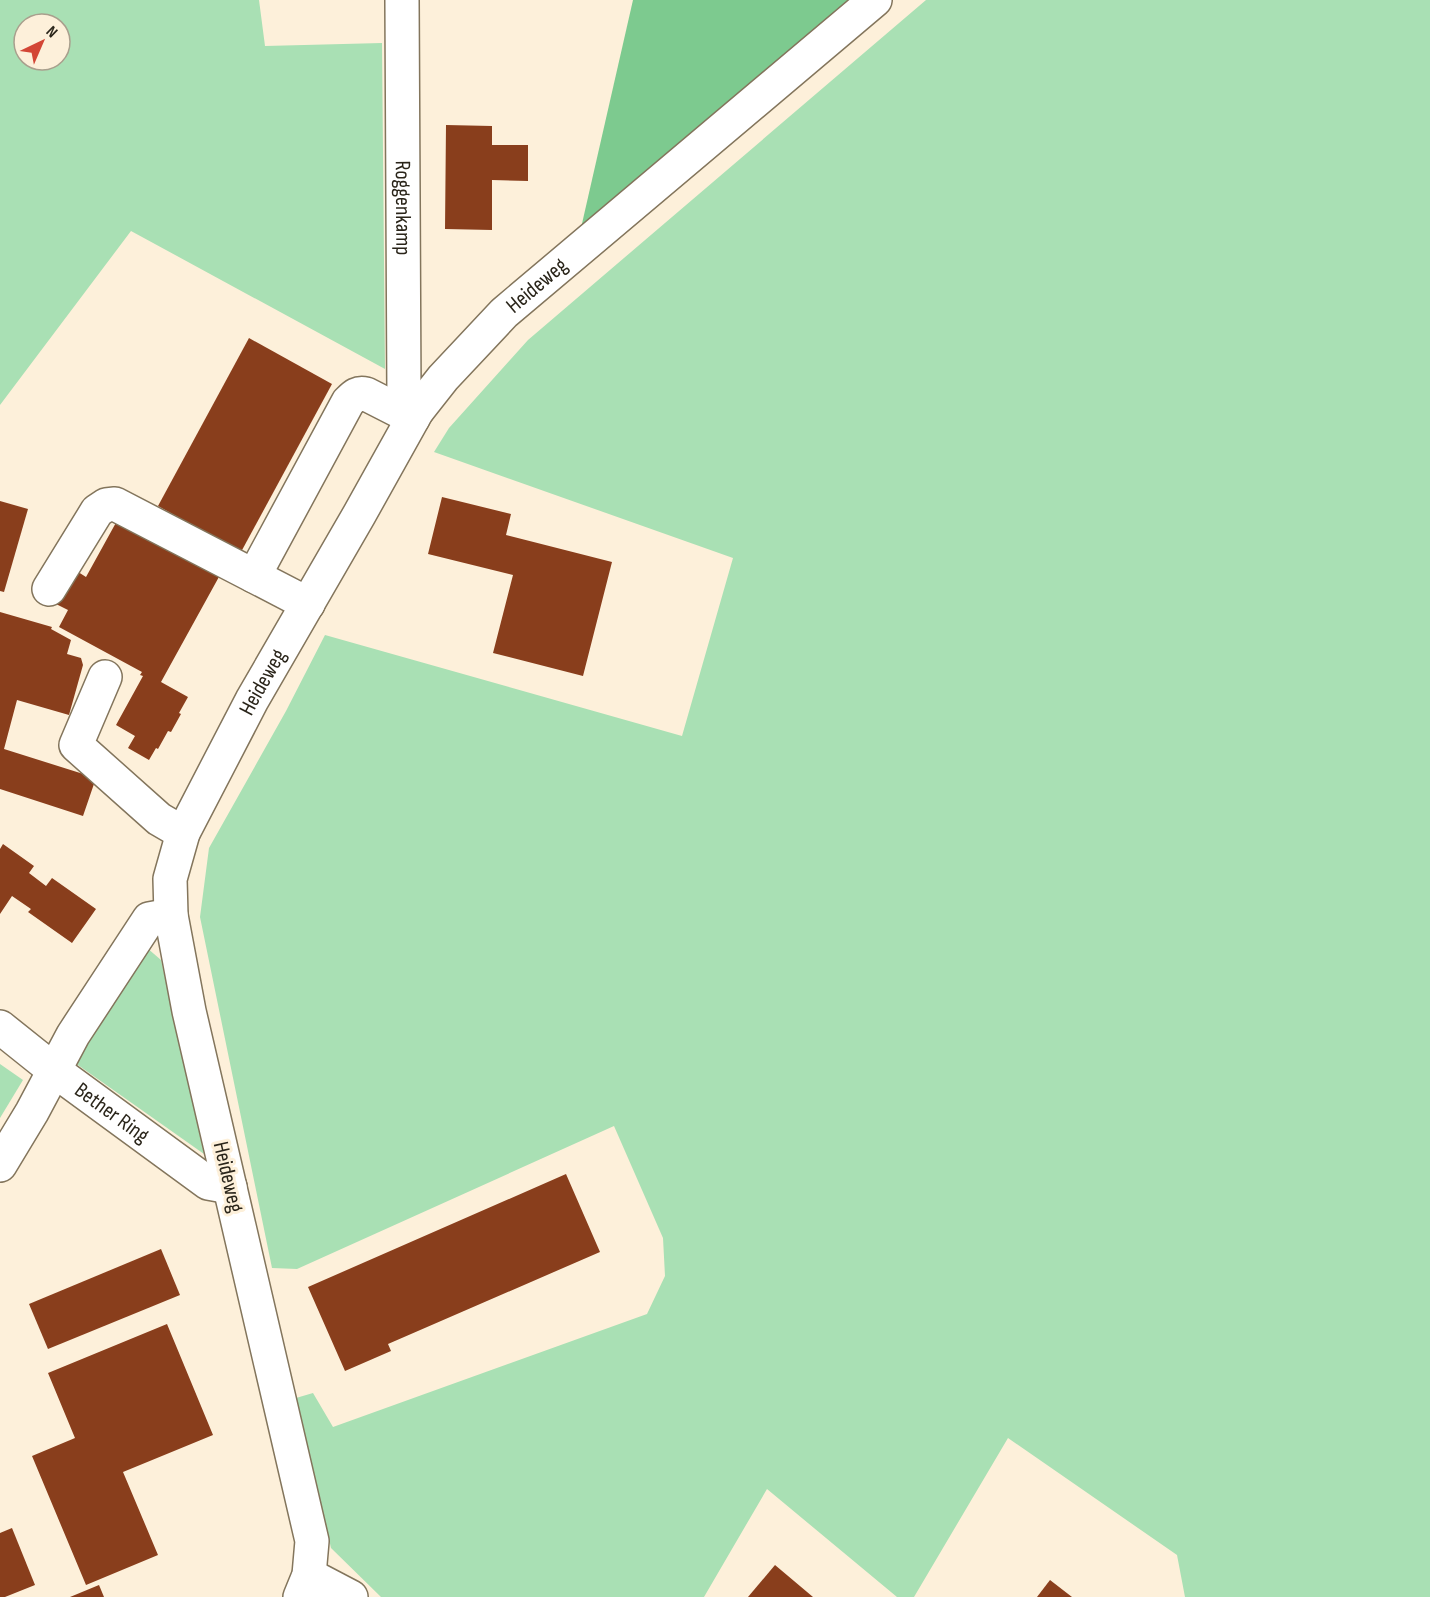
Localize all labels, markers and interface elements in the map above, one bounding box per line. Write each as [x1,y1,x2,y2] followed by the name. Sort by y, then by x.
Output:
[12,12,72,72] north arrow
[42,22,61,42] text: N
[389,160,417,256] street label: Roggenkamp
[500,252,573,319] street label: Heideweg
[233,644,292,720] street label: Heideweg
[69,1076,155,1149] street label: Bether Ring
[207,1139,249,1215] street label: Heideweg

